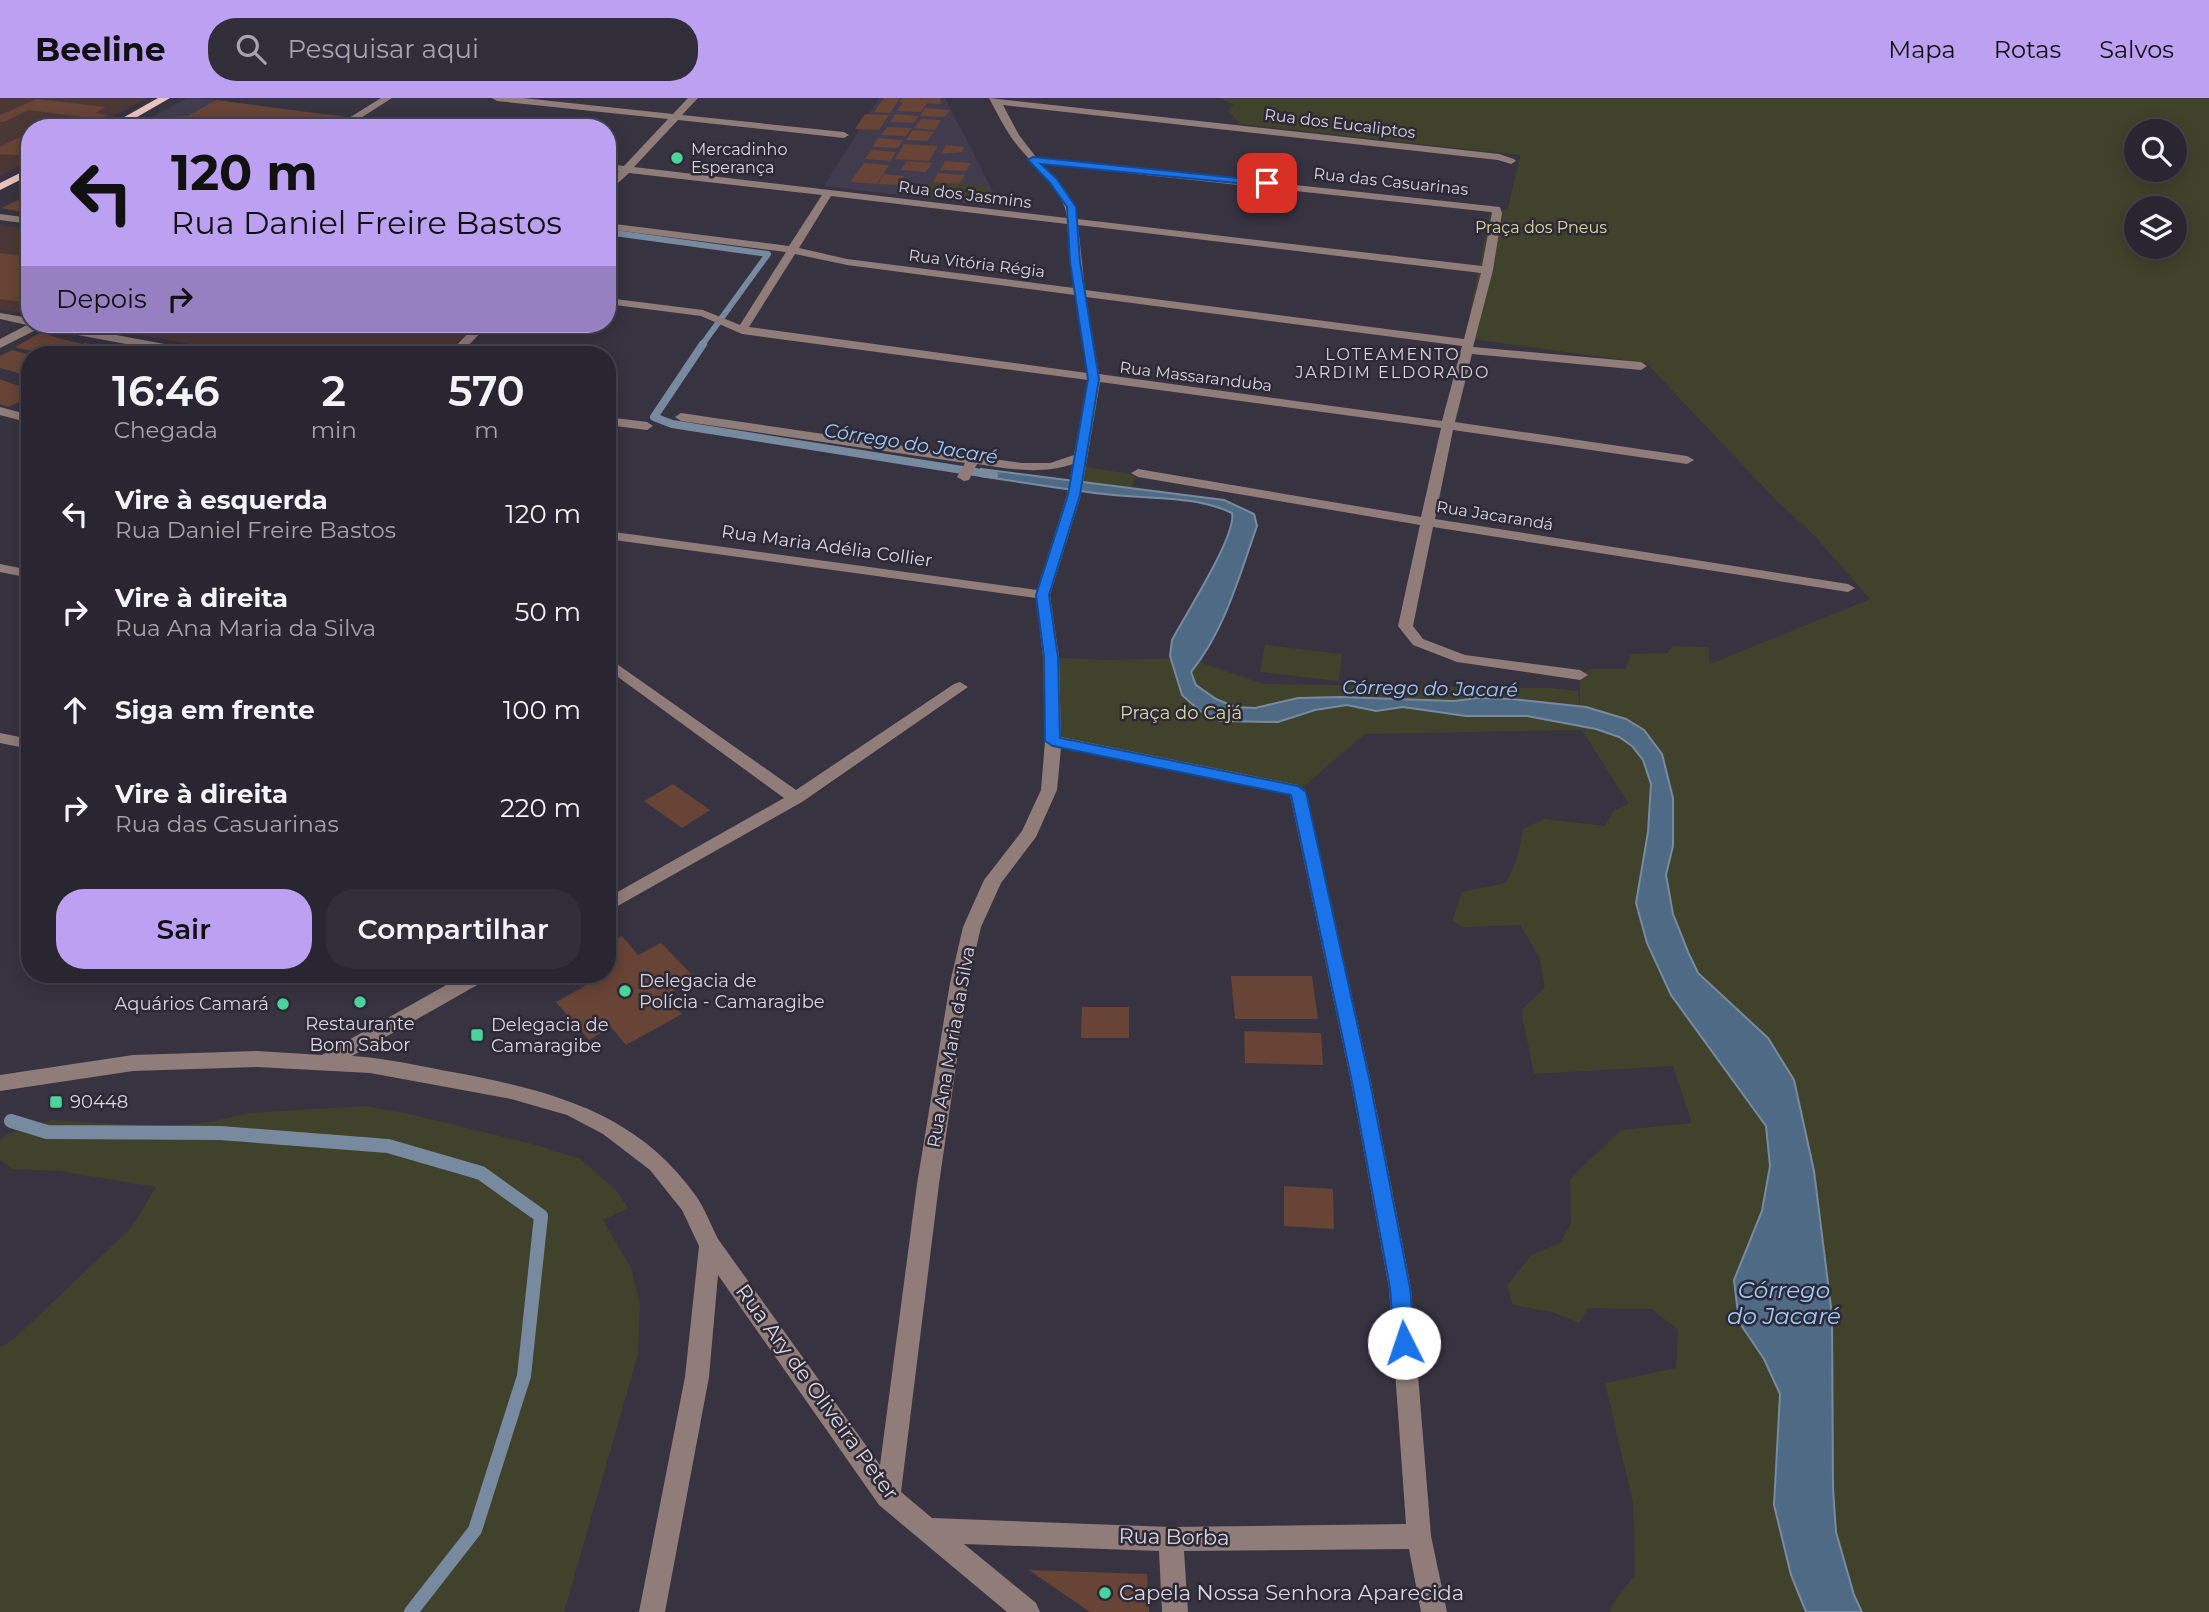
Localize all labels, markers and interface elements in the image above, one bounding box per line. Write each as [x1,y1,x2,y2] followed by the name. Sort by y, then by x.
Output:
[208,18,698,81] search box
[35,29,166,69] text: Beeline
[232,30,270,68] icon: search
[288,33,479,65] text: Pesquisar aqui
[1888,35,1956,64] text: Mapa
[1994,35,2061,64] text: Rotas
[2099,35,2174,64] text: Salvos
[1263,105,1417,142] street label: Rua dos Eucaliptos
[2124,119,2187,259] map controls
[2124,119,2187,182] button: search
[691,140,787,177] place label: Mercadinho Esperança
[171,143,318,202] text: 120 m
[56,147,147,238] icon: left
[669,150,685,166] marker: Mercadinho Esperança
[1237,153,1297,213] pin
[1248,164,1286,202] icon: arrive
[1313,164,1469,199] street label: Rua das Casuarinas
[897,177,1033,212] street label: Rua dos Jasmins
[2124,196,2187,259] button: layers
[171,203,562,242] text: Rua Daniel Freire Bastos
[1475,218,1607,237] park label: Praça dos Pneus
[908,246,1046,281] street label: Rua Vitória Régia
[161,280,199,318] icon: right
[56,283,147,315] text: Depois
[1295,345,1490,382] district label: LOTEAMENTO JARDIM ELDORADO
[1119,358,1273,395] street label: Rua Massaranduba
[112,365,220,417] text: 16:46
[322,365,346,417] text: 2
[448,365,525,417] text: 570
[114,416,218,444] text: Chegada
[311,416,357,444] text: min
[474,416,499,444] text: m
[822,418,999,469] water label: Córrego do Jacaré
[115,484,328,516] text: Vire à esquerda
[56,495,94,533] icon: left
[1435,497,1555,534] street label: Rua Jacarandá
[505,498,581,530] text: 120 m
[115,516,396,544] text: Rua Daniel Freire Bastos
[720,520,934,572] street label: Rua Maria Adélia Collier
[115,582,288,614] text: Vire à direita
[56,593,94,631] icon: right
[515,596,581,628] text: 50 m
[115,614,376,642] text: Rua Ana Maria da Silva
[1342,675,1518,702] water label: Córrego do Jacaré
[56,691,94,729] icon: ahead
[115,694,315,726] text: Siga em frente
[503,694,581,726] text: 100 m
[1120,702,1242,724] park label: Praça do Cajá
[115,778,288,810] text: Vire à direita
[56,789,94,827] icon: right
[500,792,581,824] text: 220 m
[115,810,339,838] text: Rua das Casuarinas
[56,889,312,969] button: Sair
[326,889,581,969] button: Compartilhar
[922,945,980,1149] street label: Rua Ana Maria da Silva
[639,970,825,1013] place label: Delegacia de Polícia - Camaragibe
[617,983,633,999] marker: Delegacia de Polícia - Camaragibe
[114,993,269,1015] place label: Aquários Camará
[352,994,368,1010] marker: Restaurante Bom Sabor
[275,996,291,1012] marker: Aquários Camará
[305,1013,415,1056] place label: Restaurante Bom Sabor
[491,1014,609,1057] place label: Delegacia de Camaragibe
[469,1027,485,1043] marker: Delegacia de Camaragibe
[70,1091,128,1113] place label: 90448
[48,1094,64,1110] marker: 90448
[1727,1276,1841,1330] water label: Córrego do Jacaré
[731,1279,904,1504] street label: Rua Ary de Oliveira Peter
[1367,1306,1441,1380] position arrow
[1118,1523,1230,1550] street label: Rua Borba
[1119,1580,1464,1605] place label: Capela Nossa Senhora Aparecida
[1097,1585,1113,1601] marker: Capela Nossa Senhora Aparecida

